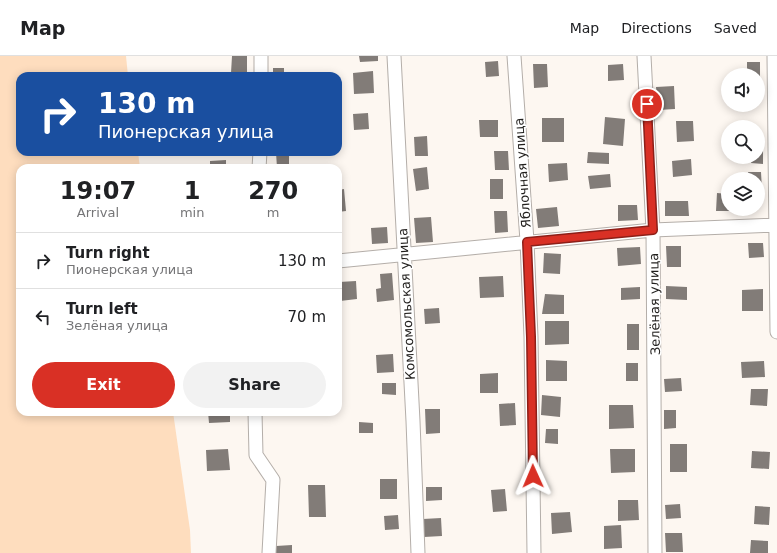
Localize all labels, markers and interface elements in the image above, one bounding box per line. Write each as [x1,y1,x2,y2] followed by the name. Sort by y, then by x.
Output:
[20,17,65,39] text: Map
[570,20,599,36] text: Map
[621,20,692,36] text: Directions
[714,20,757,36] text: Saved
[721,68,765,216] map controls
[721,68,765,112] button: sound
[98,87,195,120] text: 130 m
[630,87,664,121] pin
[32,88,84,140] icon: right
[636,93,658,115] icon: arrive
[511,117,534,229] street label: Яблочная улица
[721,120,765,164] button: search
[98,121,274,142] text: Пионерская улица
[721,172,765,216] button: layers
[60,177,136,205] text: 19:07
[184,177,200,205] text: 1
[248,177,298,205] text: 270
[77,205,119,220] text: Arrival
[180,205,204,220] text: min
[267,205,280,220] text: m
[395,228,418,380] street label: Комсомольская улица
[66,244,150,262] text: Turn right
[32,250,54,272] icon: right
[278,252,326,270] text: 130 m
[646,253,663,355] street label: Зелёная улица
[66,262,193,277] text: Пионерская улица
[66,300,138,318] text: Turn left
[32,306,54,328] icon: left
[288,308,326,326] text: 70 m
[66,318,168,333] text: Зелёная улица
[32,362,175,408] button: Exit
[183,362,326,408] button: Share
[512,455,554,497] position arrow

